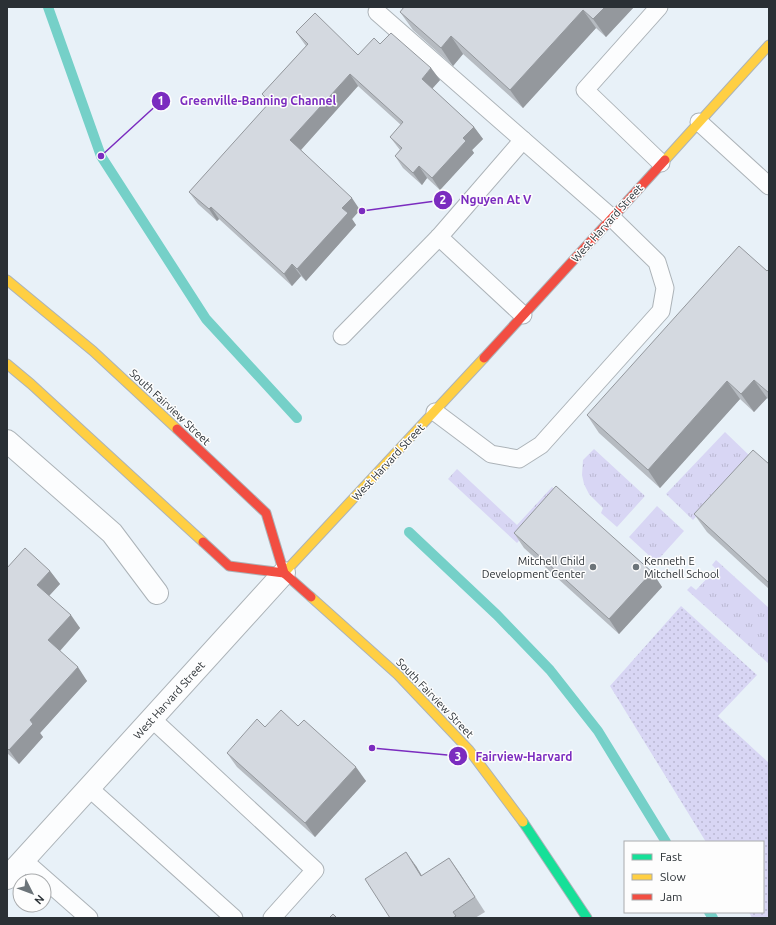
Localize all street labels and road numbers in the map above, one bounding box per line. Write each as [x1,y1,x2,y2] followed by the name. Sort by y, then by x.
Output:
[569,181,645,264] street label: West Harvard Street
[127,367,213,448] street label: South Fairview Street
[349,421,427,503] street label: West Harvard Street
[394,656,476,741] street label: South Fairview Street
[131,658,207,741] street label: West Harvard Street

